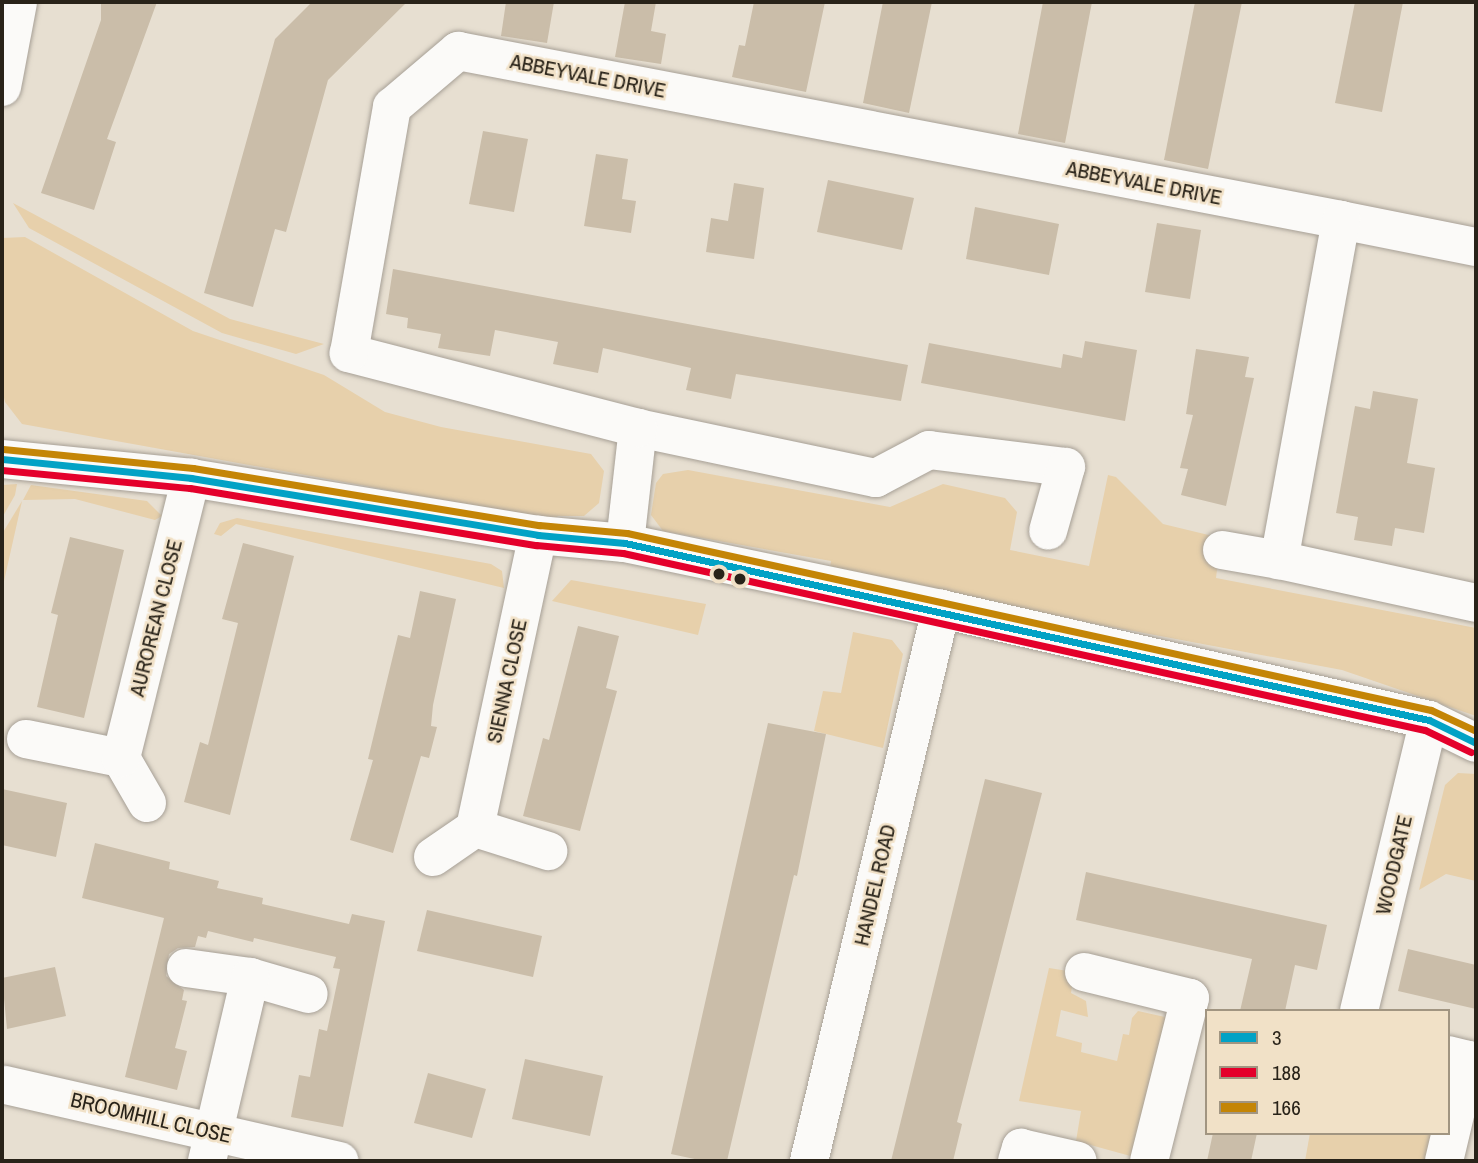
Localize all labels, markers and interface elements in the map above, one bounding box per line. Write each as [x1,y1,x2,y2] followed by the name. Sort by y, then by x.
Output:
[508,49,668,103] street label: ABBEYVALE DRIVE
[1064,156,1224,210] street label: ABBEYVALE DRIVE
[124,537,188,699] street label: AUROREAN CLOSE
[712,567,726,581] unlabelled marker
[733,572,747,586] unlabelled marker
[481,616,533,746] street label: SIENNA CLOSE
[1370,813,1418,917] street label: WOODGATE
[849,822,901,948] street label: HANDEL ROAD
[1205,1009,1450,1135] legend
[1272,1023,1282,1052] text: 3
[1272,1058,1301,1087] text: 188
[68,1087,234,1149] street label: BROOMHILL CLOSE
[1272,1093,1301,1122] text: 166

